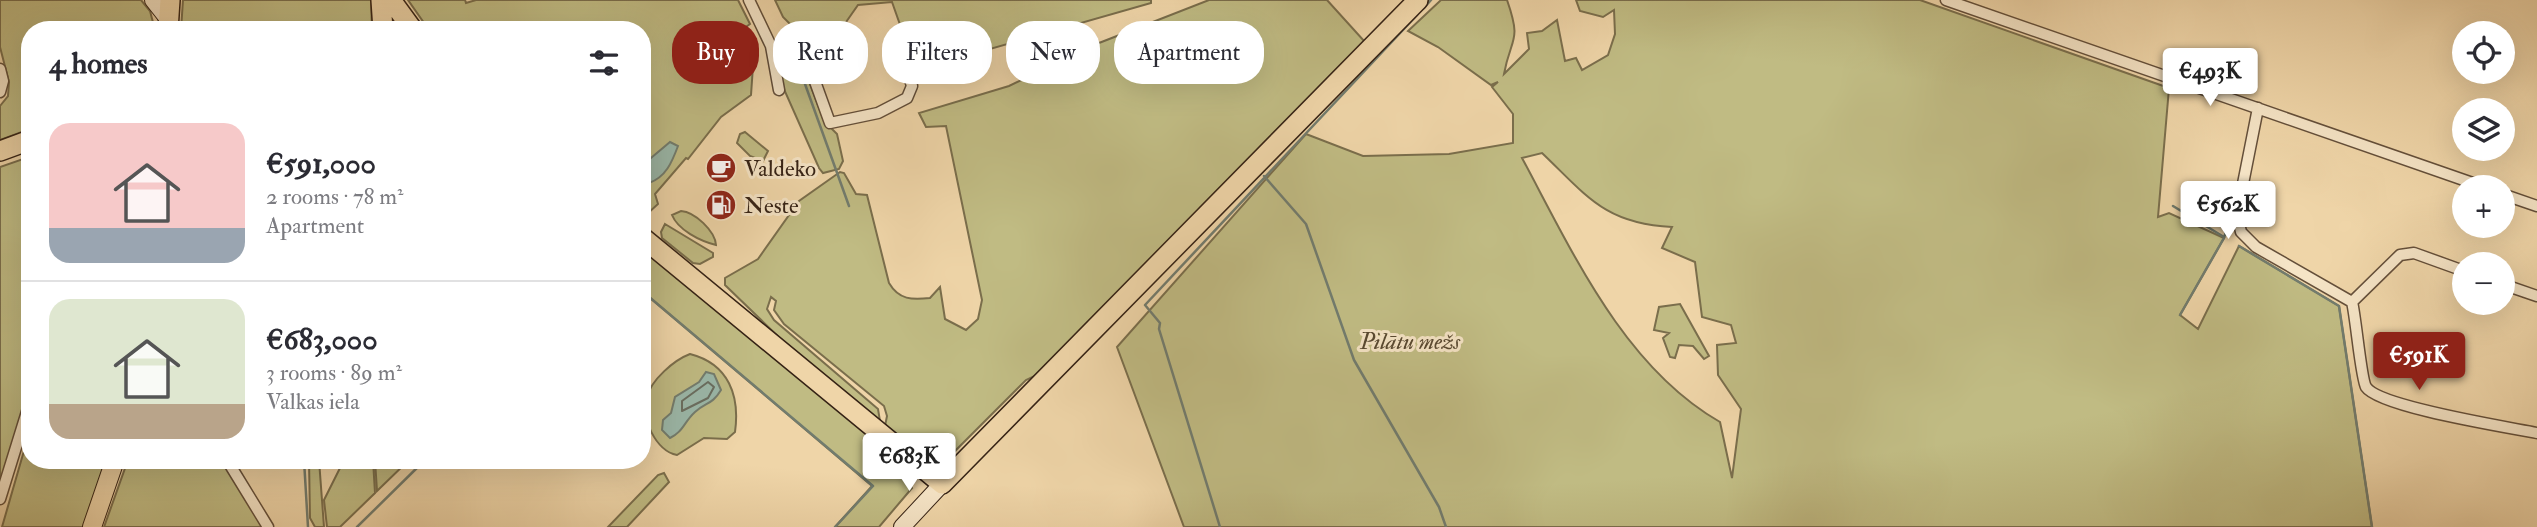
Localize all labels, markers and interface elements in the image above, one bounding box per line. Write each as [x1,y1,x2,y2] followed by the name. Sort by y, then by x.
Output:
[672,21,759,84] chip: Buy
[773,21,868,84] chip: Rent
[882,21,992,84] chip: Filters
[1006,21,1100,84] chip: New
[1114,21,1264,84] chip: Apartment
[2452,21,2515,315] map controls
[2452,21,2515,84] button: locate
[585,44,623,82] icon: filters
[49,45,148,82] text: 4 homes
[2161,48,2259,108] pin: €493K
[2179,56,2241,85] text: €493K
[2452,98,2515,161] button: layers
[266,145,376,182] text: €591,000
[105,151,189,235] icon: home
[704,151,738,185] cafe icon: Valdeko
[744,154,816,183] place label: Valdeko
[2452,175,2515,238] button: +
[266,182,404,211] text: 2 rooms · 78 m²
[2179,182,2277,241] pin: €562K
[704,188,738,222] fuel station icon: Neste
[2197,189,2259,218] text: €562K
[744,191,799,220] place label: Neste
[266,211,364,240] text: Apartment
[2452,252,2515,315] button: −
[266,321,378,358] text: €683,000
[105,327,189,411] icon: home
[1359,327,1461,356] park label: Pilātu mežs
[2370,332,2468,392] pin: €591K
[2389,340,2449,369] text: €591K
[266,358,402,387] text: 3 rooms · 89 m²
[266,387,360,416] text: Valkas iela
[860,434,958,493] pin: €683K
[879,441,939,470] text: €683K

